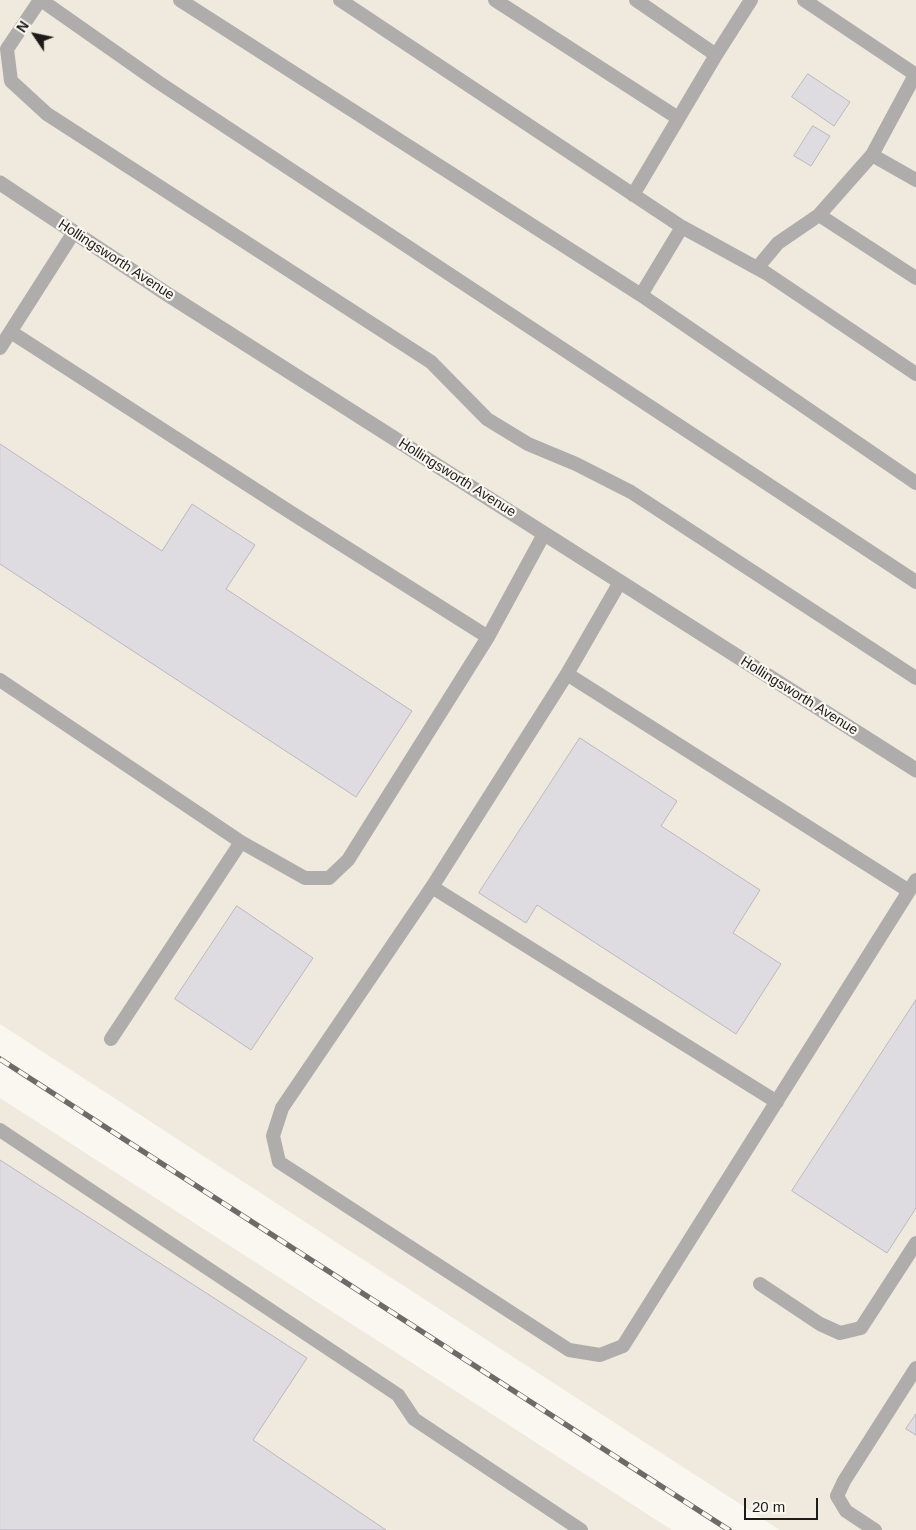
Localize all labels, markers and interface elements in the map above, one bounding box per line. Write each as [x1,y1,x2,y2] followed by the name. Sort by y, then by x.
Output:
[10,10,60,60] north arrow
[13,18,32,35] text: N
[55,216,177,304] street label: Hollingsworth Avenue
[395,435,519,521] street label: Hollingsworth Avenue
[737,653,861,739] street label: Hollingsworth Avenue
[746,1488,820,1520] scale bar
[752,1498,785,1515] text: 20 m

